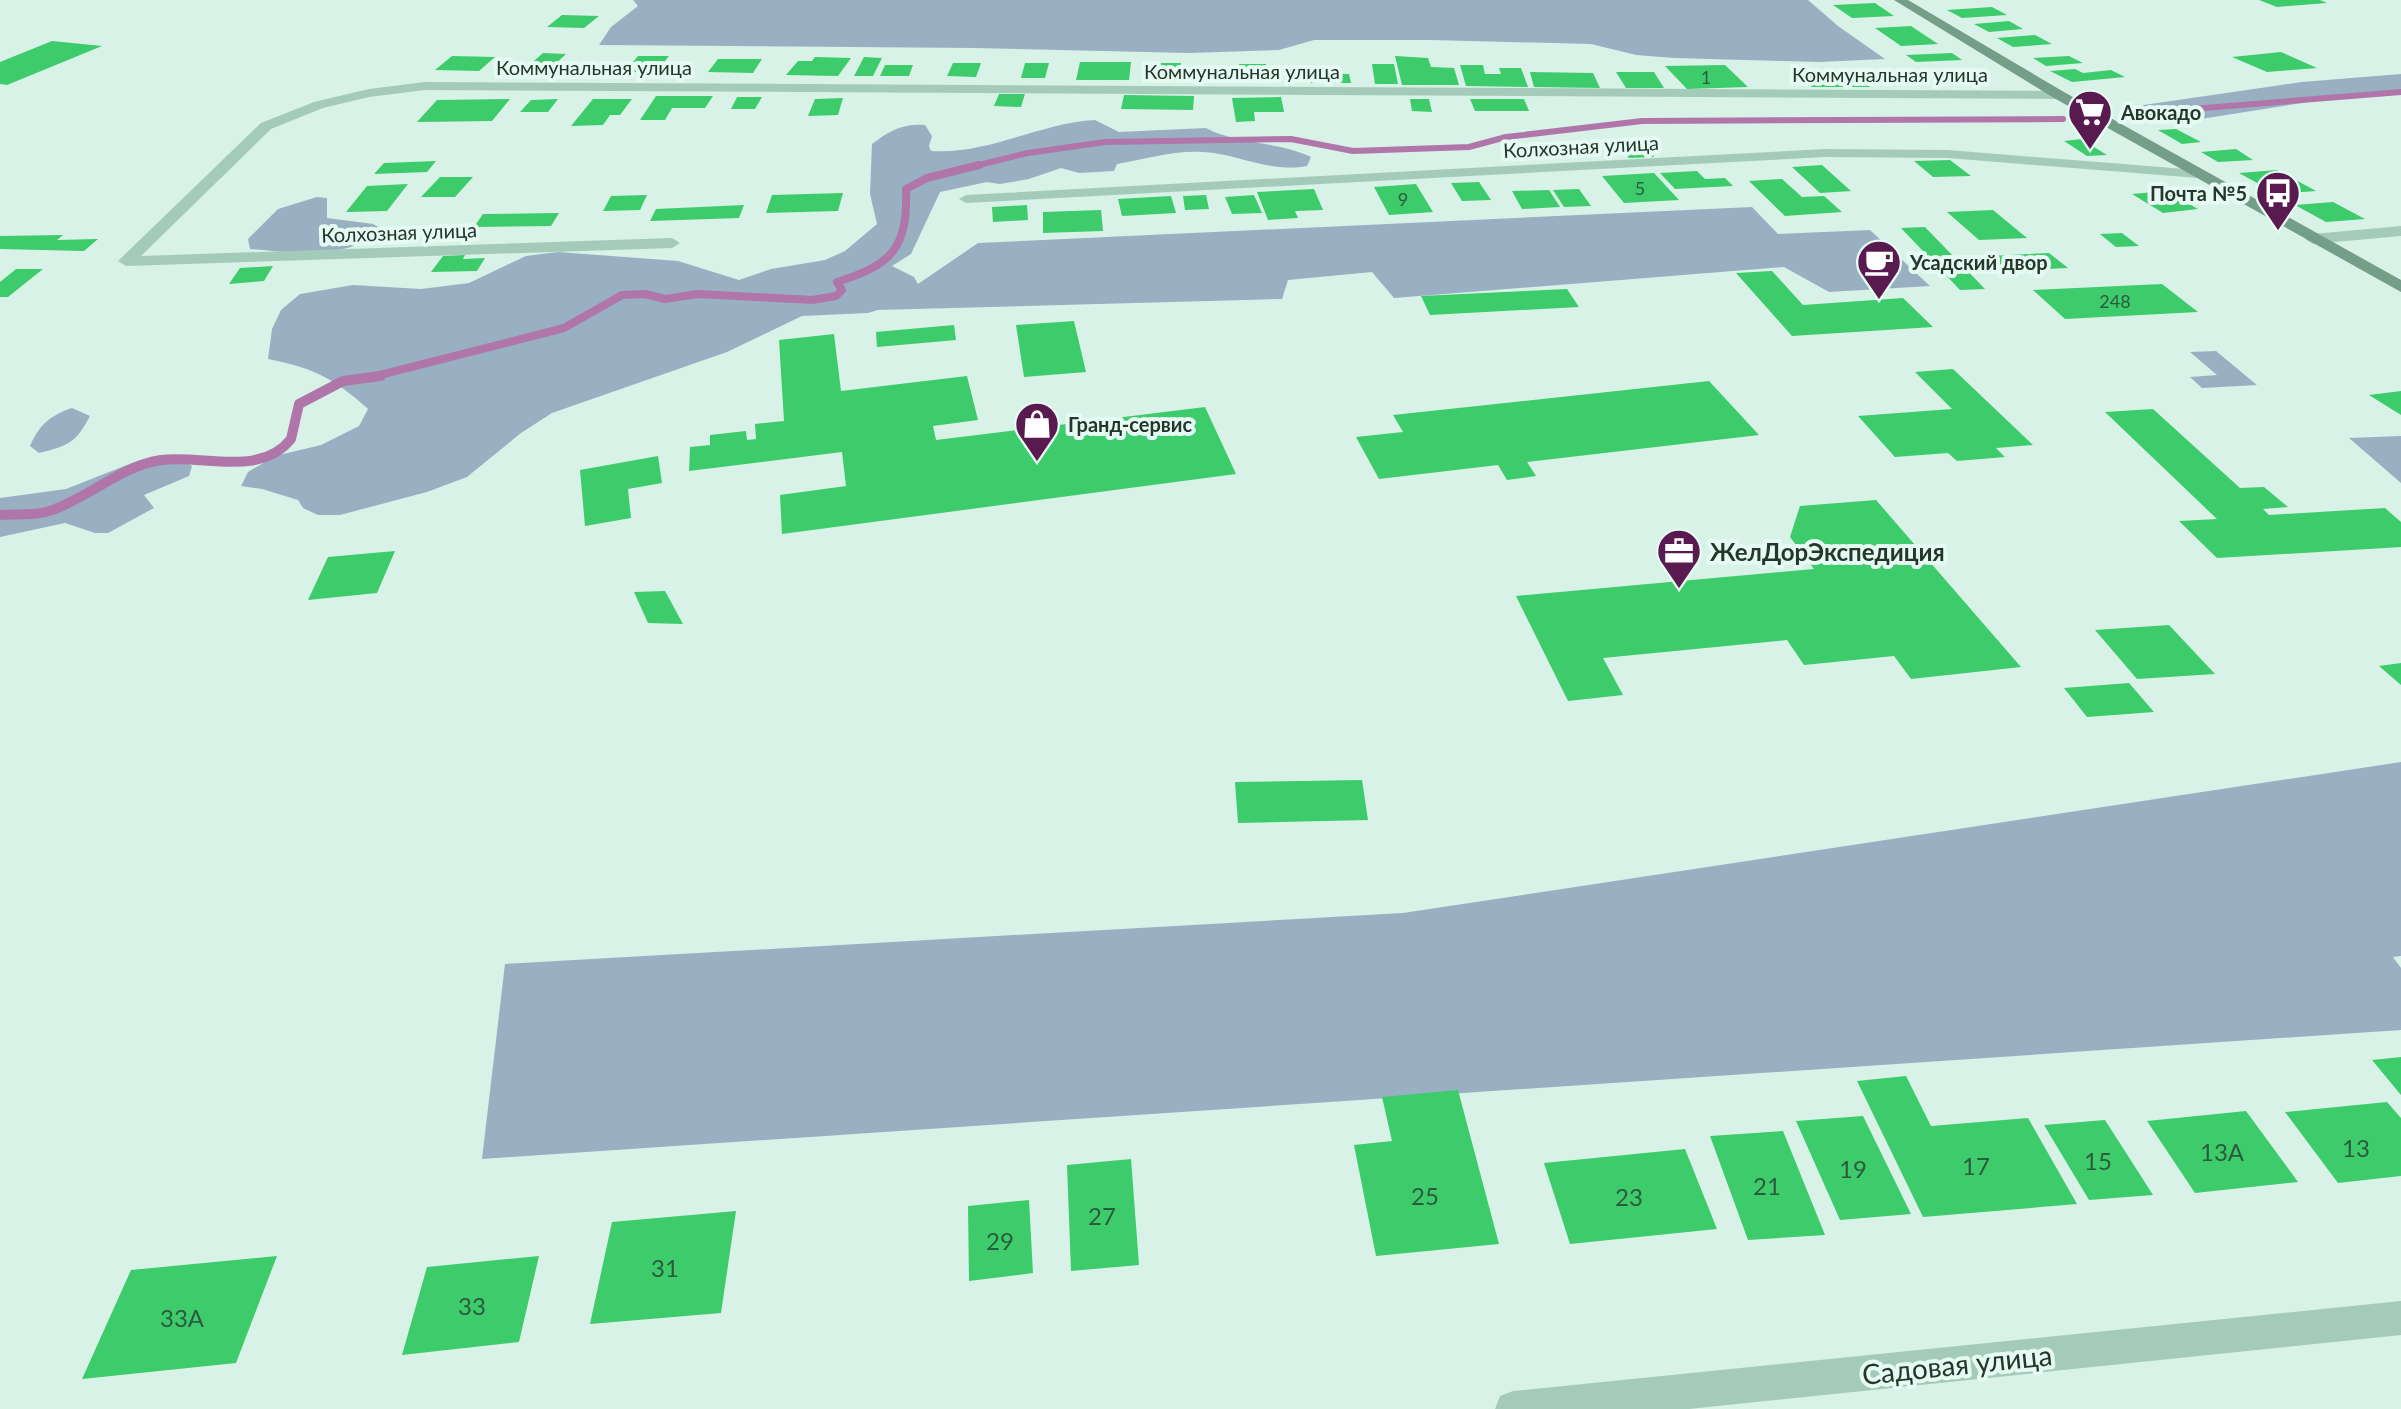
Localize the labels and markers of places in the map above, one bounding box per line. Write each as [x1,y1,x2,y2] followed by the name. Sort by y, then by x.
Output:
[2066,88,2114,151] supermarket icon: Авокадо
[2120,100,2201,124] place label: Авокадо
[2254,169,2302,232] bus stop icon: Почта №5
[2150,181,2247,205] place label: Почта №5
[1855,238,1903,301] cafe icon: Усадский двор
[1909,250,2048,274] place label: Усадский двор
[1013,400,1061,463] shop icon: Гранд-сервис
[1068,412,1192,436] place label: Гранд-сервис
[1655,527,1703,590] office icon: ЖелДорЭкспедиция
[1710,537,1945,566] place label: ЖелДорЭкспедиция

